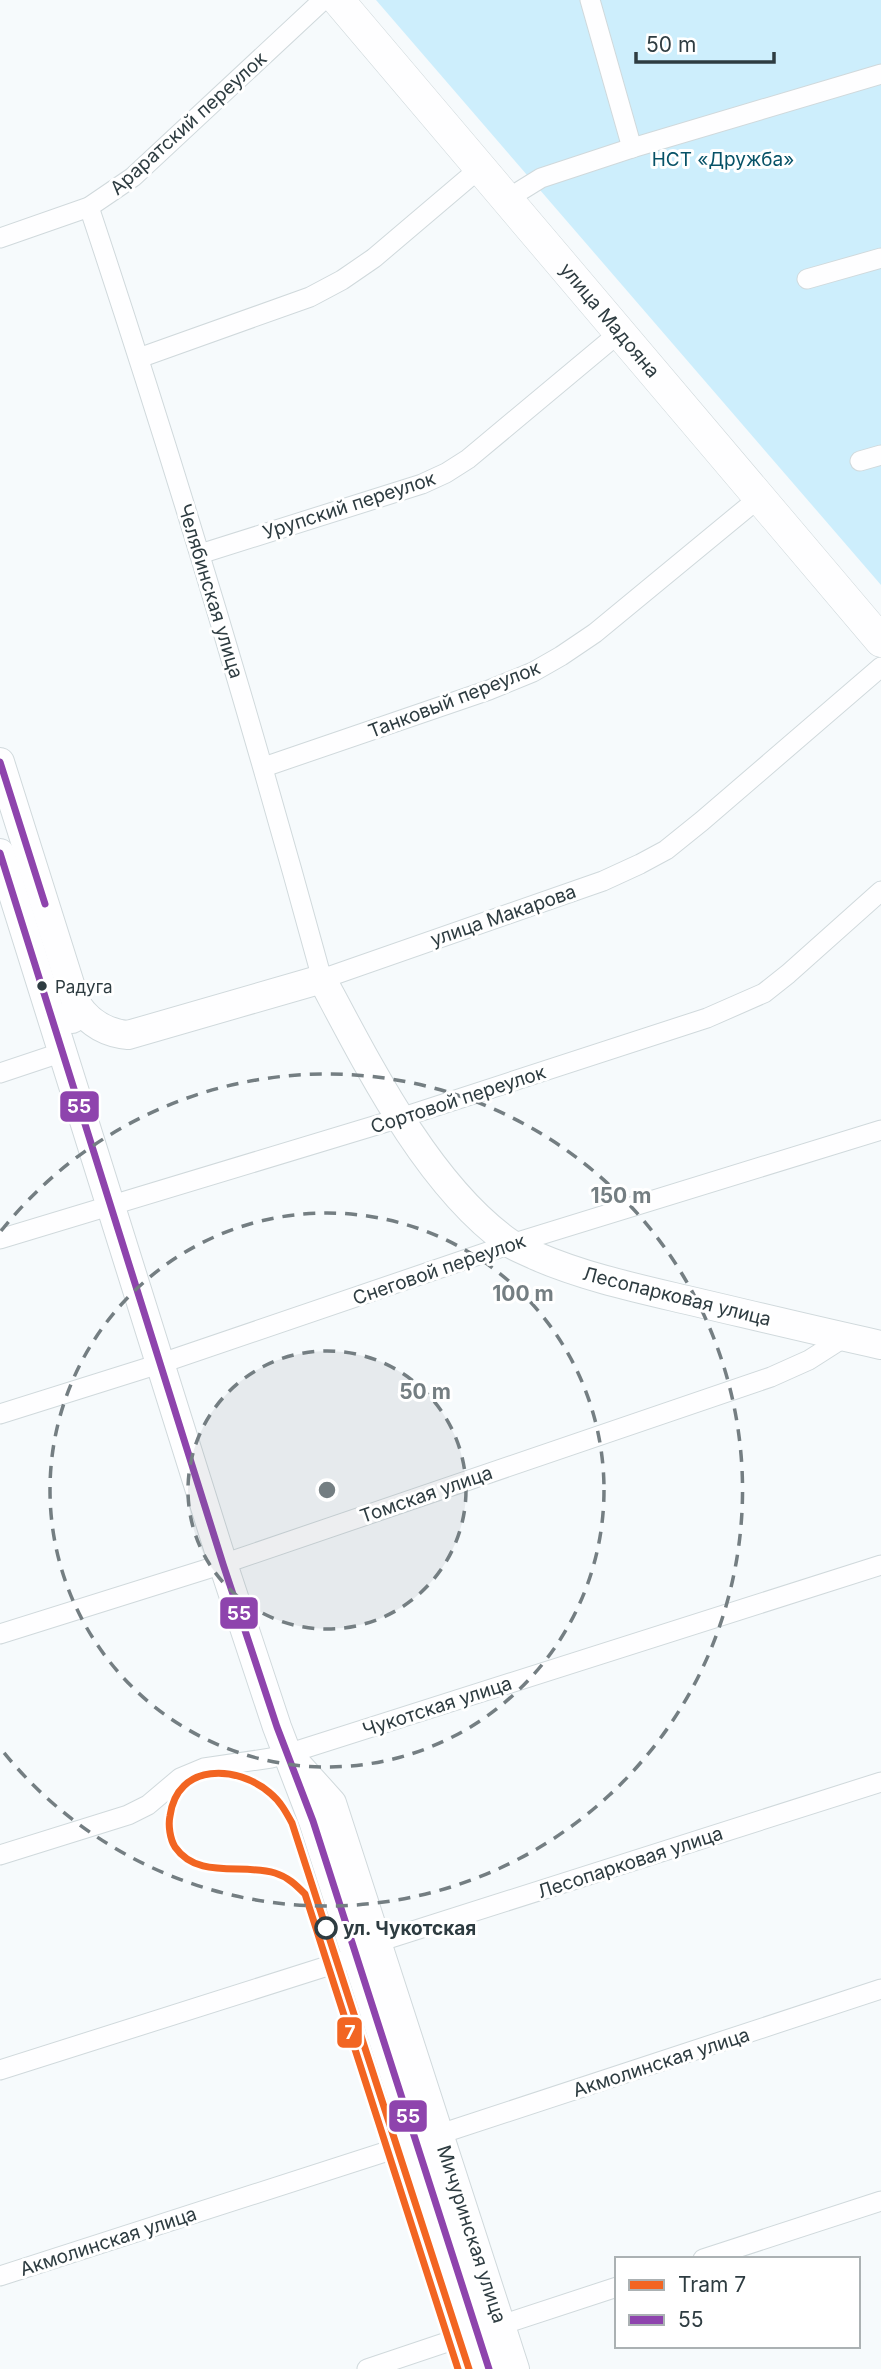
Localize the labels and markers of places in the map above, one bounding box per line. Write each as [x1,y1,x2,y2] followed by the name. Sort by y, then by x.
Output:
[55,977,113,997] place label: Радуга
[35,979,49,993] marker: Радуга
[315,1478,339,1502] centre of rings
[315,1917,337,1939] marker: ул. Чукотская
[343,1917,476,1940] place label: ул. Чукотская

